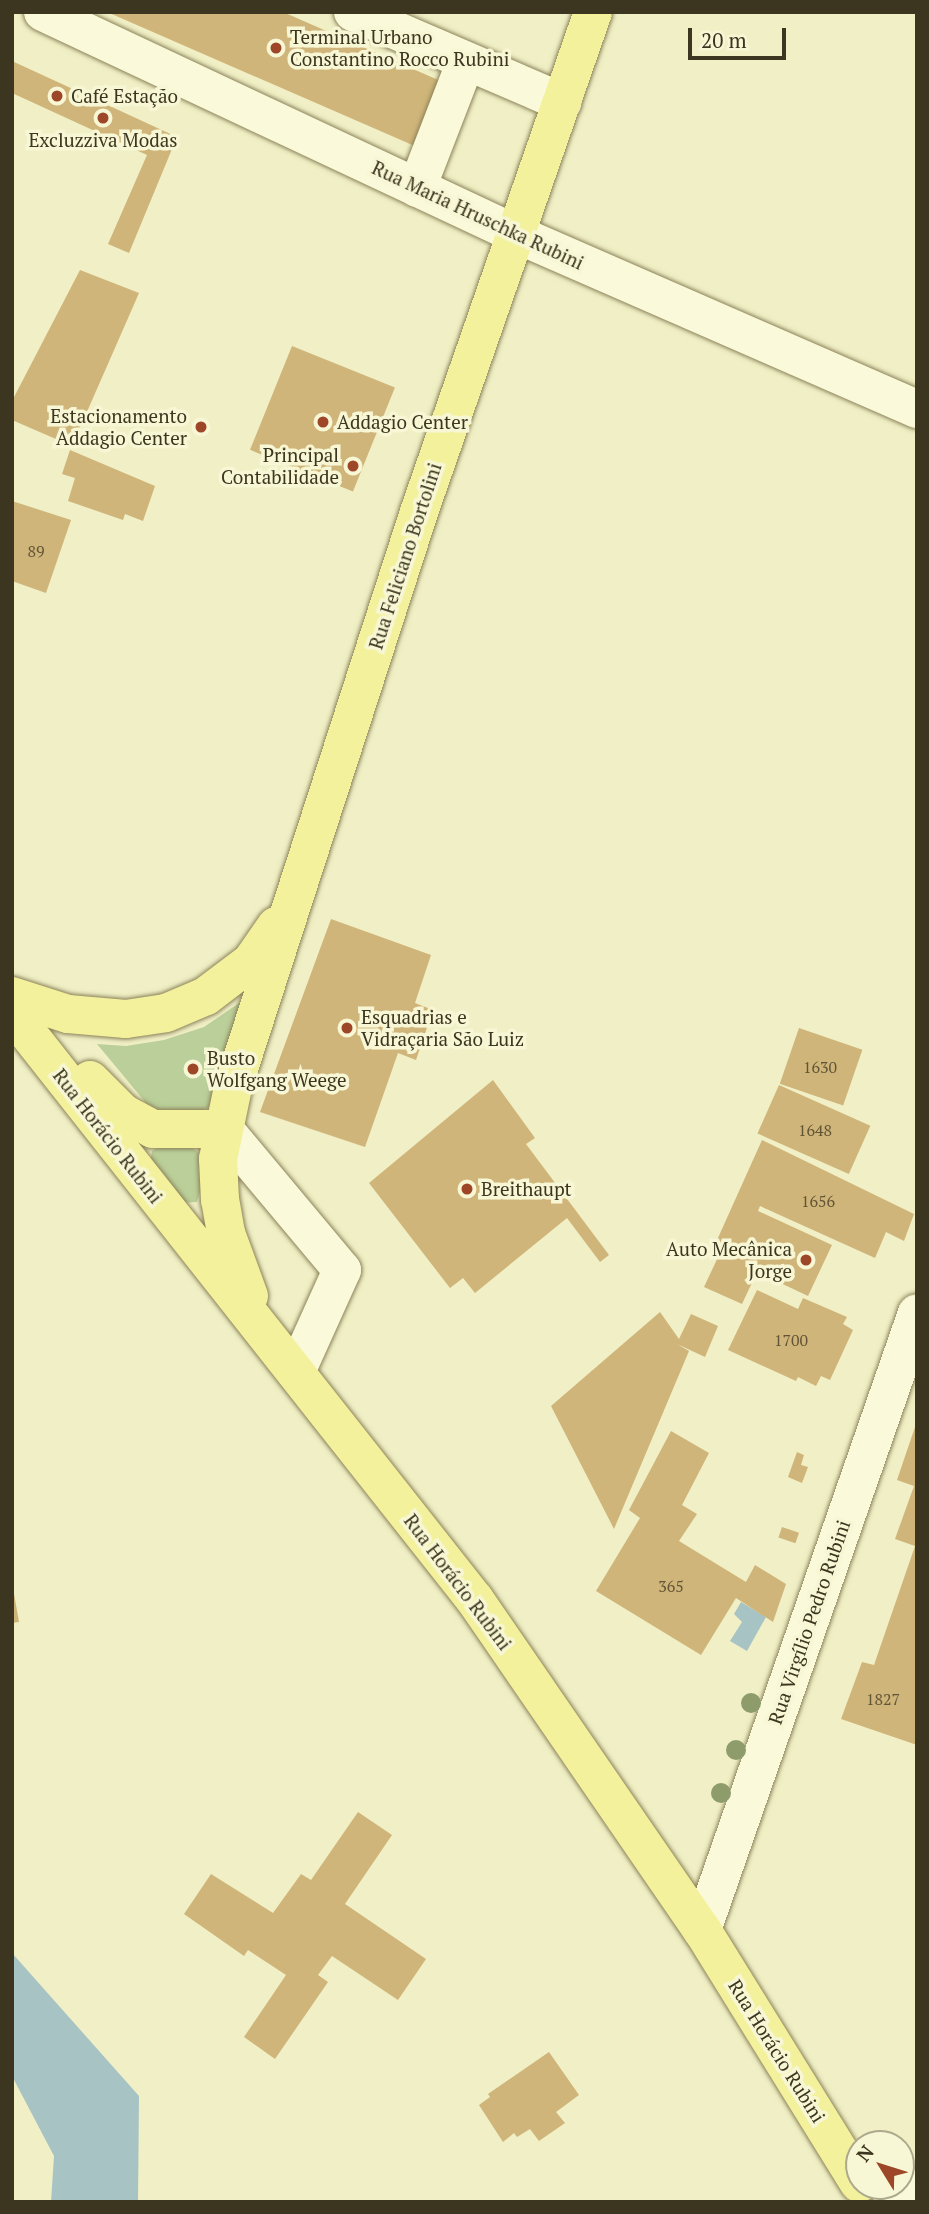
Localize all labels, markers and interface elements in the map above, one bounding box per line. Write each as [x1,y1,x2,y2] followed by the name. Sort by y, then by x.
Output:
[691,14,789,58] scale bar
[290,26,509,70] place label: Terminal Urbano Constantino Rocco Rubini
[701,26,747,54] text: 20 m
[268,40,284,56] marker: Terminal Urbano Constantino Rocco Rubini
[71,85,178,107] place label: Café Estação
[49,88,65,104] marker: Café Estação
[95,110,111,126] marker: Excluzziva Modas
[28,129,178,151] place label: Excluzziva Modas
[369,156,587,274] street label: Rua Maria Hruschka Rubini
[50,405,187,449] place label: Estacionamento Addagio Center
[337,411,468,433] place label: Addagio Center
[315,414,331,430] marker: Addagio Center
[193,419,209,435] marker: Estacionamento Addagio Center
[221,444,339,488] place label: Principal Contabilidade
[345,458,361,474] marker: Principal Contabilidade
[364,460,446,652] street label: Rua Feliciano Bortolini
[27,541,45,561] house number: 89
[361,1006,524,1050] place label: Esquadrias e Vidraçaria São Luiz
[339,1020,355,1036] marker: Esquadrias e Vidraçaria São Luiz
[207,1047,347,1091] place label: Busto Wolfgang Weege
[803,1057,837,1077] house number: 1630
[185,1061,201,1077] marker: Busto Wolfgang Weege
[48,1064,168,1208] street label: Rua Horácio Rubini
[798,1120,832,1140] house number: 1648
[481,1178,572,1200] place label: Breithaupt
[459,1181,475,1197] marker: Breithaupt
[801,1191,835,1211] house number: 1656
[666,1238,792,1282] place label: Auto Mecânica Jorge
[798,1252,814,1268] marker: Auto Mecânica Jorge
[774,1330,808,1350] house number: 1700
[399,1510,517,1654] street label: Rua Horácio Rubini
[763,1517,855,1727] street label: Rua Virgílio Pedro Rubini
[658,1576,684,1596] house number: 365
[866,1689,900,1709] house number: 1827
[724,1975,830,2127] street label: Rua Horácio Rubini
[845,2130,915,2200] north arrow
[850,2140,879,2166] text: N

